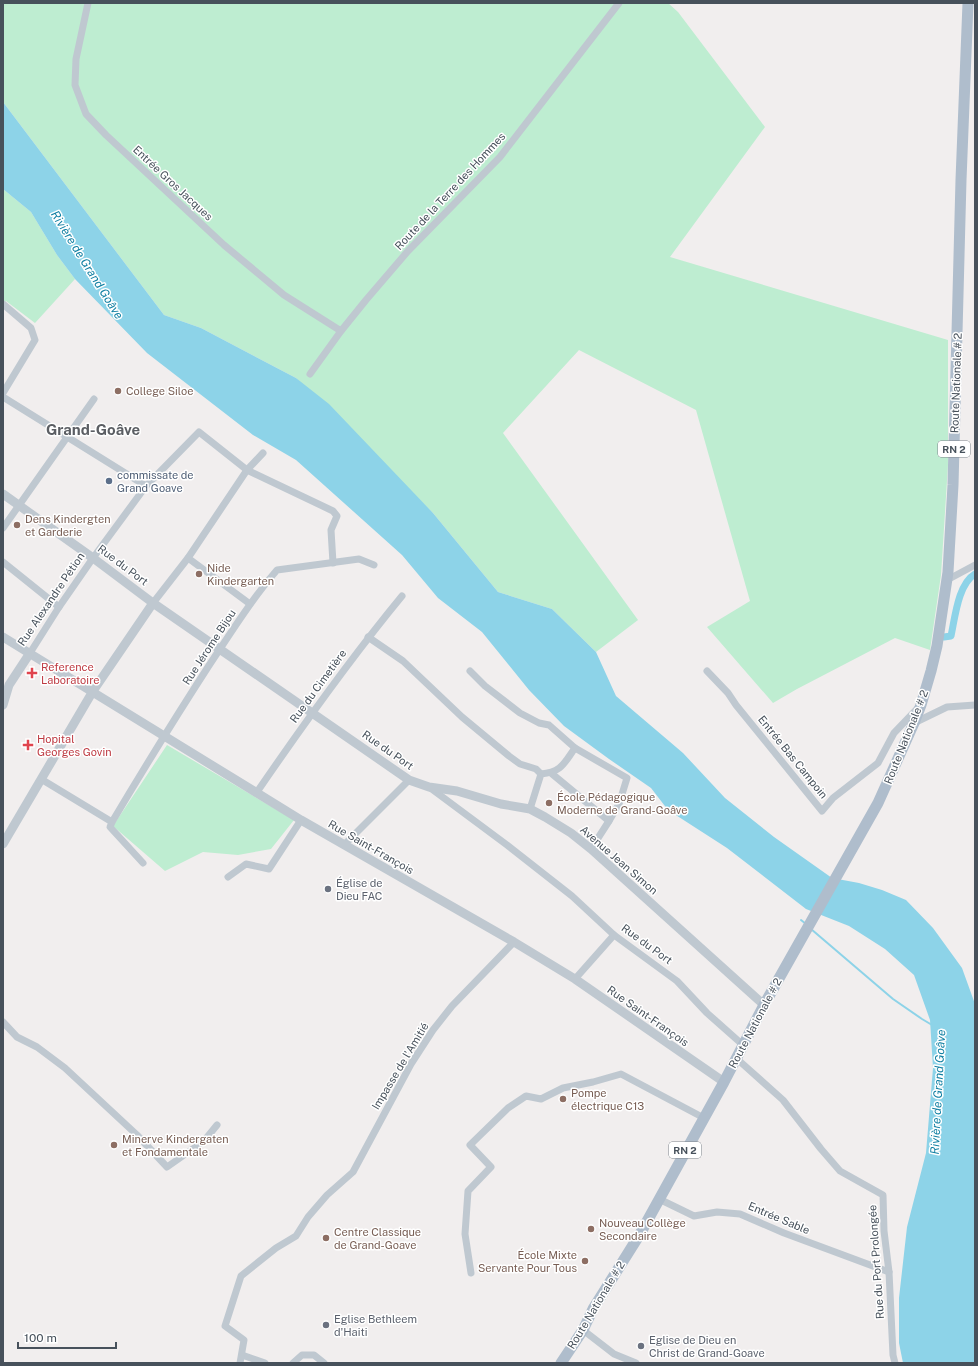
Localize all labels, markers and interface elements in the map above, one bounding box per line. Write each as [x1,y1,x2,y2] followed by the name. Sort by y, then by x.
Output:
[393,130,508,252] street label: Route de la Terre des Hommes
[131,143,215,223] street label: Entrée Gros Jacques
[48,208,126,322] water label: Rivière de Grand Goâve
[948,332,964,433] street label: Route Nationale # 2
[126,385,193,397] place label: College Siloe
[113,386,123,396] marker: College Siloe
[46,421,140,438] district label: Grand-Goâve
[938,441,970,457] road number: RN 2
[117,469,194,494] place label: commissate de Grand Goave
[104,476,114,486] marker: commissate de Grand Goave
[25,513,111,538] place label: Dens Kindergten et Garderie
[12,520,22,530] marker: Dens Kindergten et Garderie
[96,542,150,588] street label: Rue du Port
[15,550,87,648] street label: Rue Alexandre Pétion
[207,562,274,587] place label: Nide Kindergarten
[194,569,204,579] marker: Nide Kindergarten
[180,607,238,687] street label: Rue Jérome Bijou
[287,647,349,725] street label: Rue du Cimetière
[41,661,100,686] place label: Reference Laboratoire
[26,667,38,679] marker: Reference Laboratoire
[882,688,931,786] street label: Route Nationale # 2
[756,713,830,801] street label: Entrée Bas Campoin
[360,728,416,772] street label: Rue du Port
[37,733,112,758] place label: Hopital Georges Govin
[22,739,34,751] marker: Hopital Georges Govin
[557,790,688,816] place label: École Pédagogique Moderne de Grand-Goâve
[544,798,554,808] marker: École Pédagogique Moderne de Grand-Goâve
[326,818,416,877] street label: Rue Saint-François
[578,823,660,897] street label: Avenue Jean Simon
[336,876,383,902] place label: Église de Dieu FAC
[323,884,333,894] marker: Église de Dieu FAC
[619,922,675,966] street label: Rue du Port
[726,976,784,1070] street label: Route Nationale # 2
[604,983,691,1050] street label: Rue Saint-François
[369,1020,431,1112] street label: Impasse de l'Amitié
[928,1029,948,1155] water label: Rivière de Grand Goâve
[571,1087,644,1112] place label: Pompe électrique C13
[558,1094,568,1104] marker: Pompe électrique C13
[122,1133,229,1158] place label: Minerve Kindergaten et Fondamentale
[109,1140,119,1150] marker: Minerve Kindergaten et Fondamentale
[669,1142,701,1158] road number: RN 2
[746,1200,812,1236] street label: Entrée Sable
[866,1204,886,1320] street label: Rue du Port Prolongée
[599,1217,686,1242] place label: Nouveau Collège Secondaire
[586,1224,596,1234] marker: Nouveau Collège Secondaire
[334,1226,421,1251] place label: Centre Classique de Grand-Goave
[321,1233,331,1243] marker: Centre Classique de Grand-Goave
[478,1248,577,1274] place label: École Mixte Servante Pour Tous
[580,1256,590,1266] marker: École Mixte Servante Pour Tous
[565,1259,627,1351] street label: Route Nationale # 2
[334,1313,417,1338] place label: Eglise Bethleem d'Haiti
[321,1320,331,1330] marker: Eglise Bethleem d'Haiti
[18,1324,116,1350] scale bar
[24,1331,57,1345] text: 100 m
[649,1334,765,1359] place label: Eglise de Dieu en Christ de Grand-Goave
[636,1341,646,1351] marker: Eglise de Dieu en Christ de Grand-Goave

